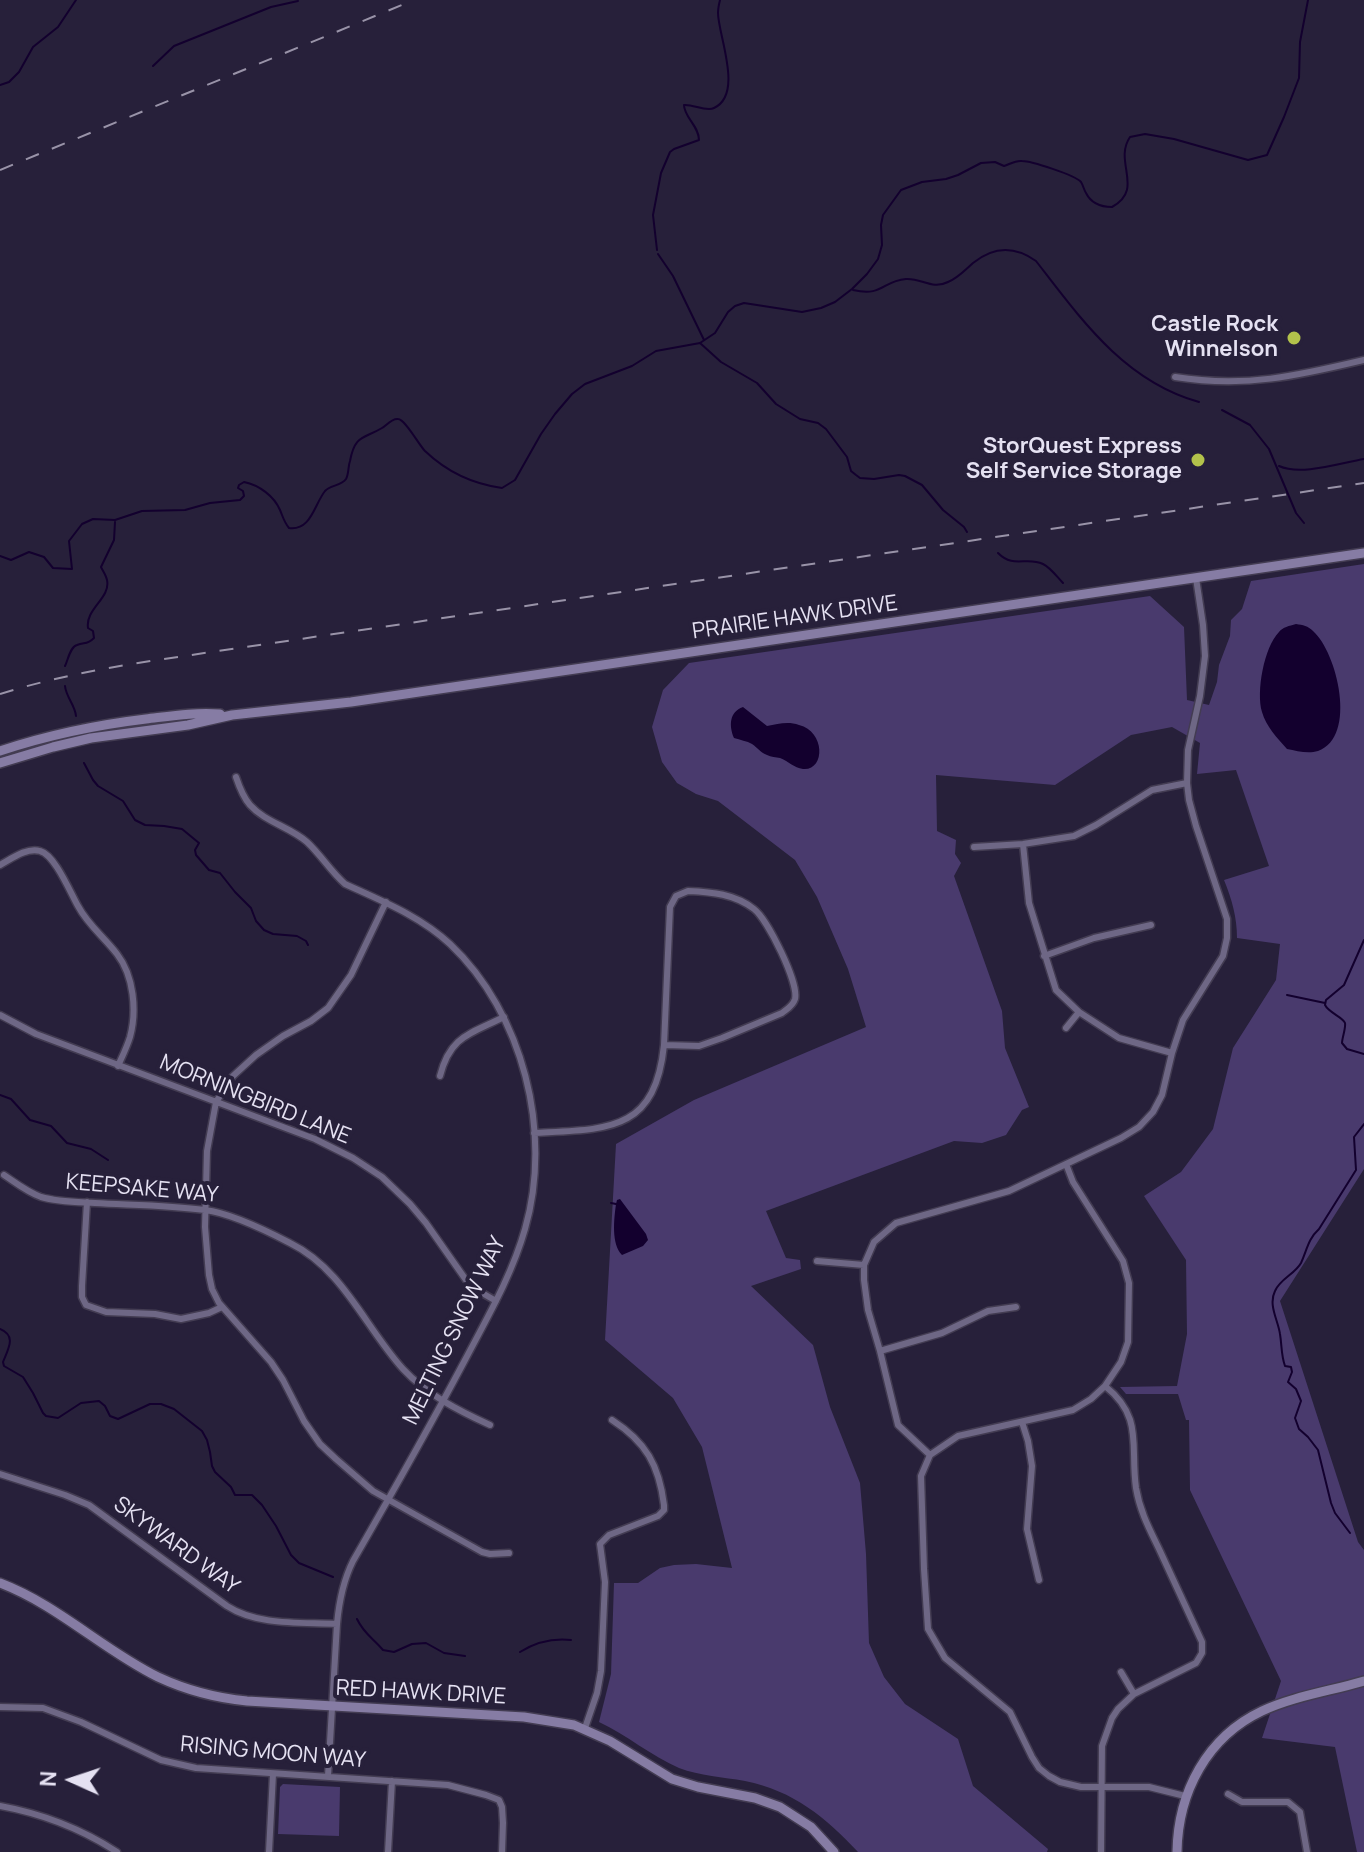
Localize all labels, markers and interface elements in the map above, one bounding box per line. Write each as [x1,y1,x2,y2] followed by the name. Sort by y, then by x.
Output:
[1151,312,1278,364] place label: Castle Rock Winnelson
[1285,329,1303,347] marker: Castle Rock Winnelson
[966,434,1182,486] place label: StorQuest Express Self Service Storage
[1189,451,1207,469] marker: StorQuest Express Self Service Storage
[691,591,899,645] street label: PRAIRIE HAWK DRIVE
[156,1050,354,1150] street label: MORNINGBIRD LANE
[65,1169,219,1209] street label: KEEPSAKE WAY
[398,1233,512,1429] street label: MELTING SNOW WAY
[108,1492,244,1600] street label: SKYWARD WAY
[335,1675,507,1711] street label: RED HAWK DRIVE
[179,1732,367,1774] street label: RISING MOON WAY
[32,1740,112,1820] north arrow
[33,1770,63,1787] text: N

